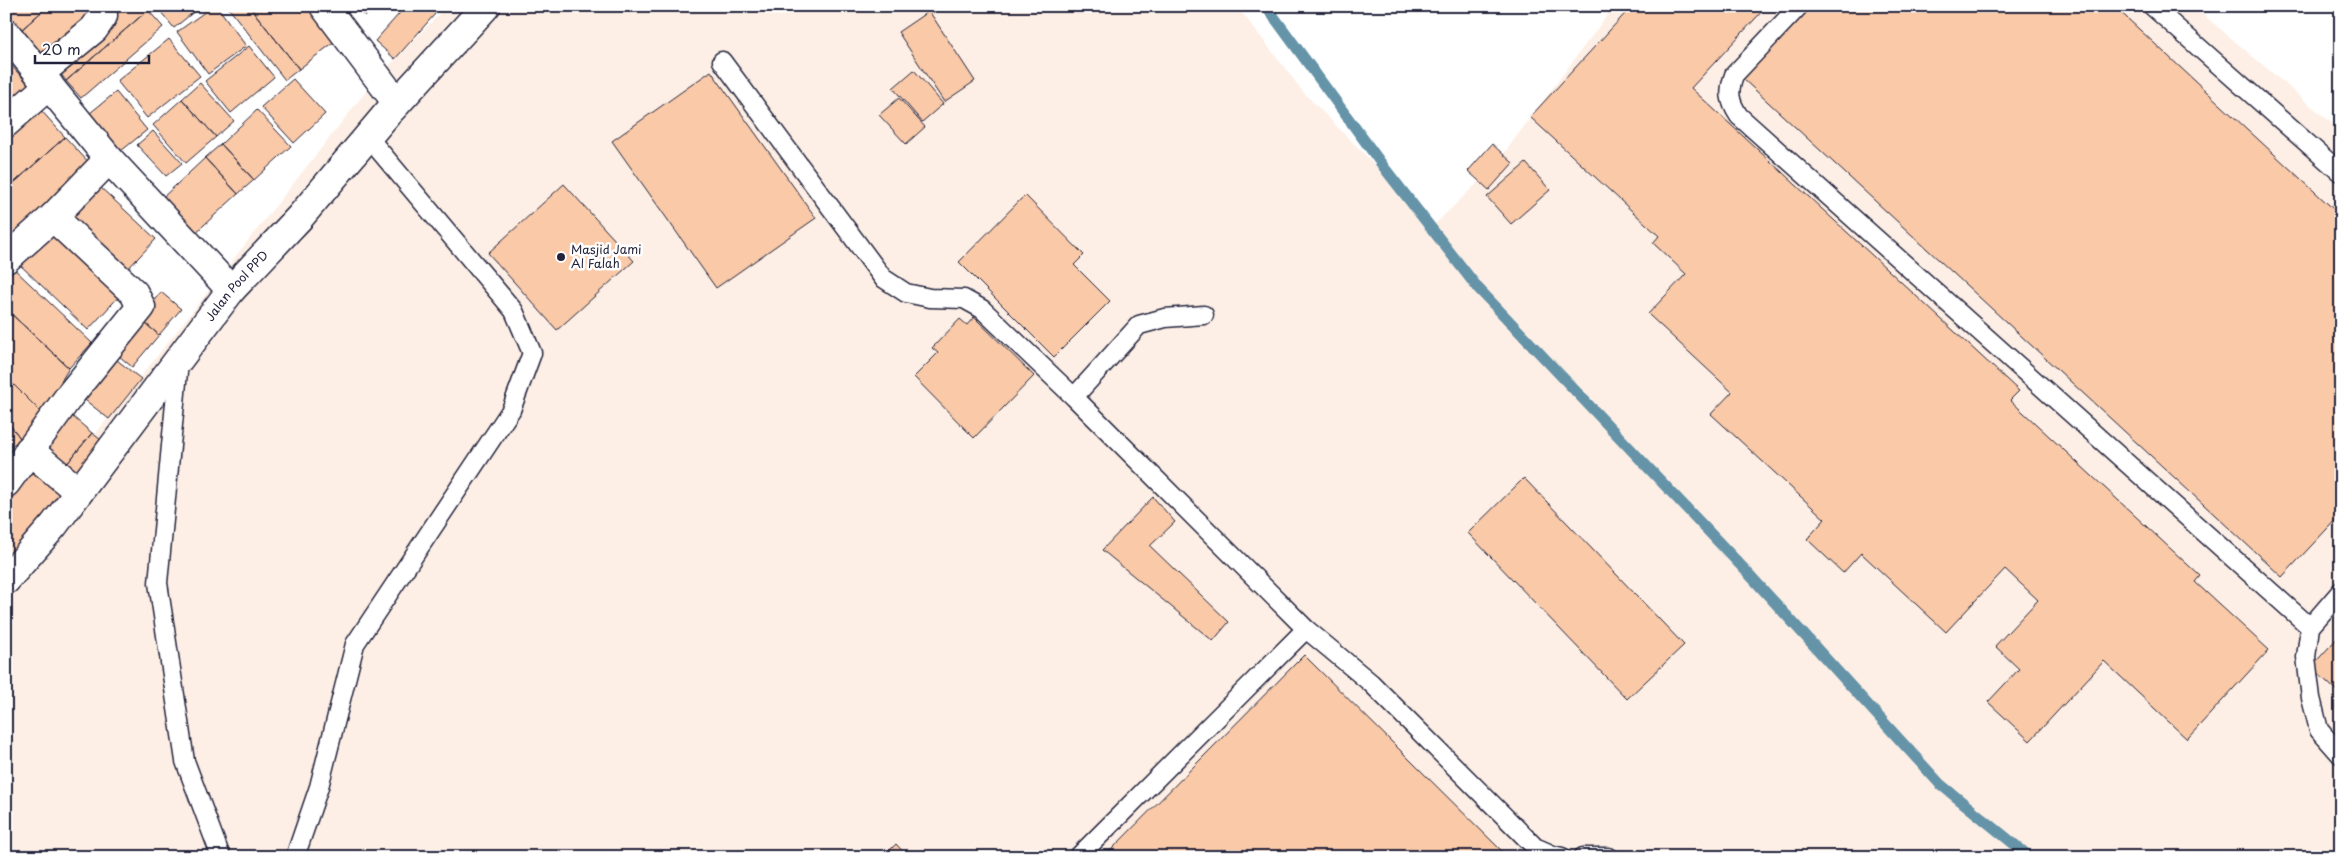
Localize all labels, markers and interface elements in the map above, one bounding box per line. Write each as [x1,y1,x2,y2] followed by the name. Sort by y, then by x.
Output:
[35,32,149,64] scale bar
[42,37,81,60] text: 20 m
[571,240,642,272] place label: Masjid Jami Al Falah
[201,246,272,325] street label: Jalan Pool PPD
[555,251,567,263] marker: Masjid Jami Al Falah

